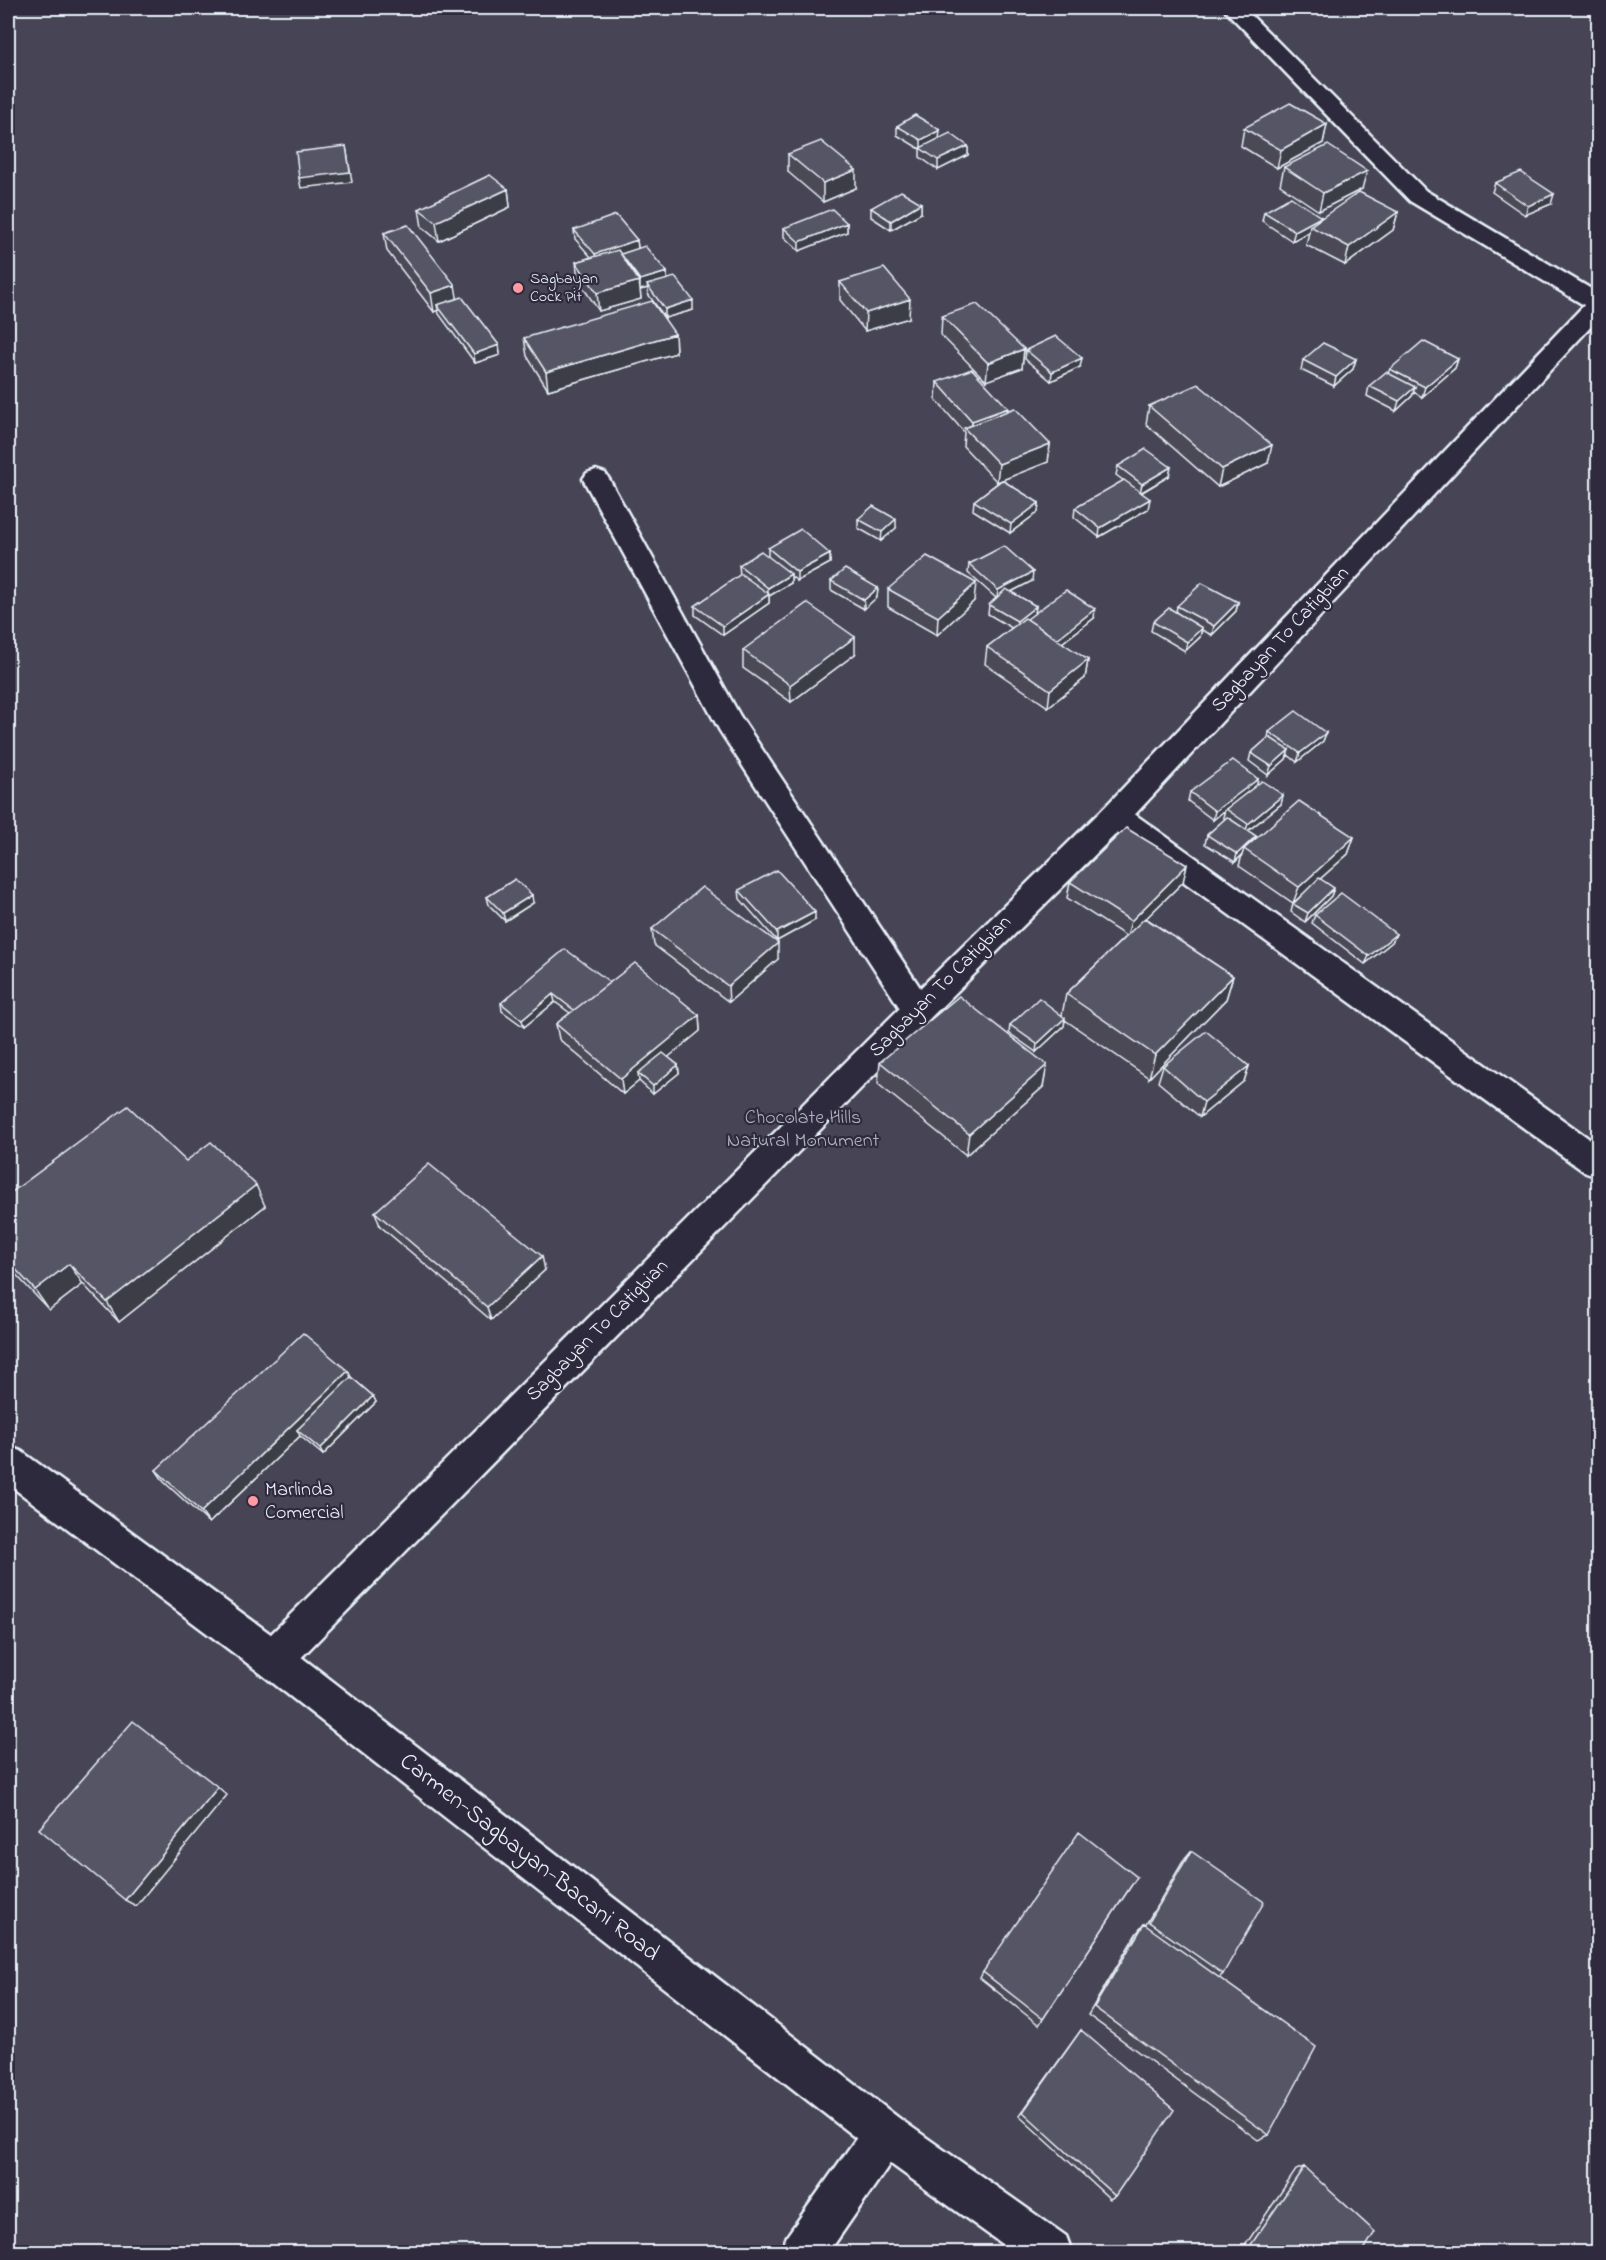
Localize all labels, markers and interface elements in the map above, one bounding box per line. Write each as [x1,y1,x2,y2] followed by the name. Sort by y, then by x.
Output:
[530,267,598,309] place label: Sagbayan Cock Pit
[511,281,525,295] marker: Sagbayan Cock Pit
[1205,560,1358,720] street label: Sagbayan To Catigbian
[863,909,1020,1066] street label: Sagbayan To Catigbian
[727,1104,880,1156] park label: Chocolate Hills Natural Monument
[520,1253,677,1410] street label: Sagbayan To Catigbian
[265,1476,344,1528] place label: Marlinda Comercial
[246,1494,260,1508] marker: Marlinda Comercial
[391,1745,667,1972] street label: Carmen-Sagbayan-Bacani Road

